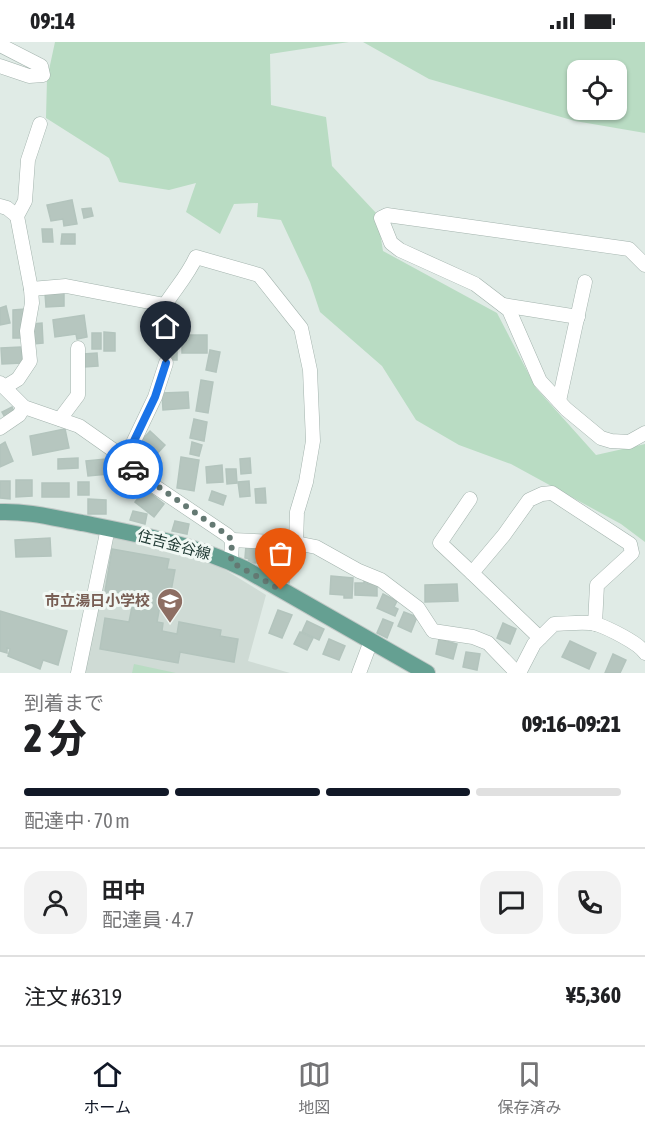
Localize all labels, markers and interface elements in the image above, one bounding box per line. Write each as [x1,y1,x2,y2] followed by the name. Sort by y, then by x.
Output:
[30,8,75,34] text: 09:14
[567,60,627,120] map controls
[567,60,627,120] button: locate
[140,301,191,363] pin
[149,310,182,343] icon: home
[103,439,163,499] courier
[117,453,150,486] icon: car
[136,527,213,562] street label: 住吉金谷線
[255,528,306,590] pin
[264,537,297,570] icon: bag
[155,586,185,624] school or university icon: 市立湯日小学校
[45,592,150,609] place label: 市立湯日小学校
[24,691,104,714] text: 到着まで
[522,711,621,737] text: 09:16–09:21
[24,716,87,760] text: 2 分
[24,809,130,832] text: 配達中 · 70 m
[24,871,87,934] button: person
[480,871,543,934] button: chat
[558,871,621,934] button: phone
[102,877,146,903] text: 田中
[102,908,194,931] text: 配達員 · 4.7
[566,982,621,1008] text: ¥5,360
[24,984,122,1010] text: 注文 #6319
[83,1058,131,1118] tab: ホーム
[298,1058,331,1118] tab: 地図
[498,1058,562,1118] tab: 保存済み

